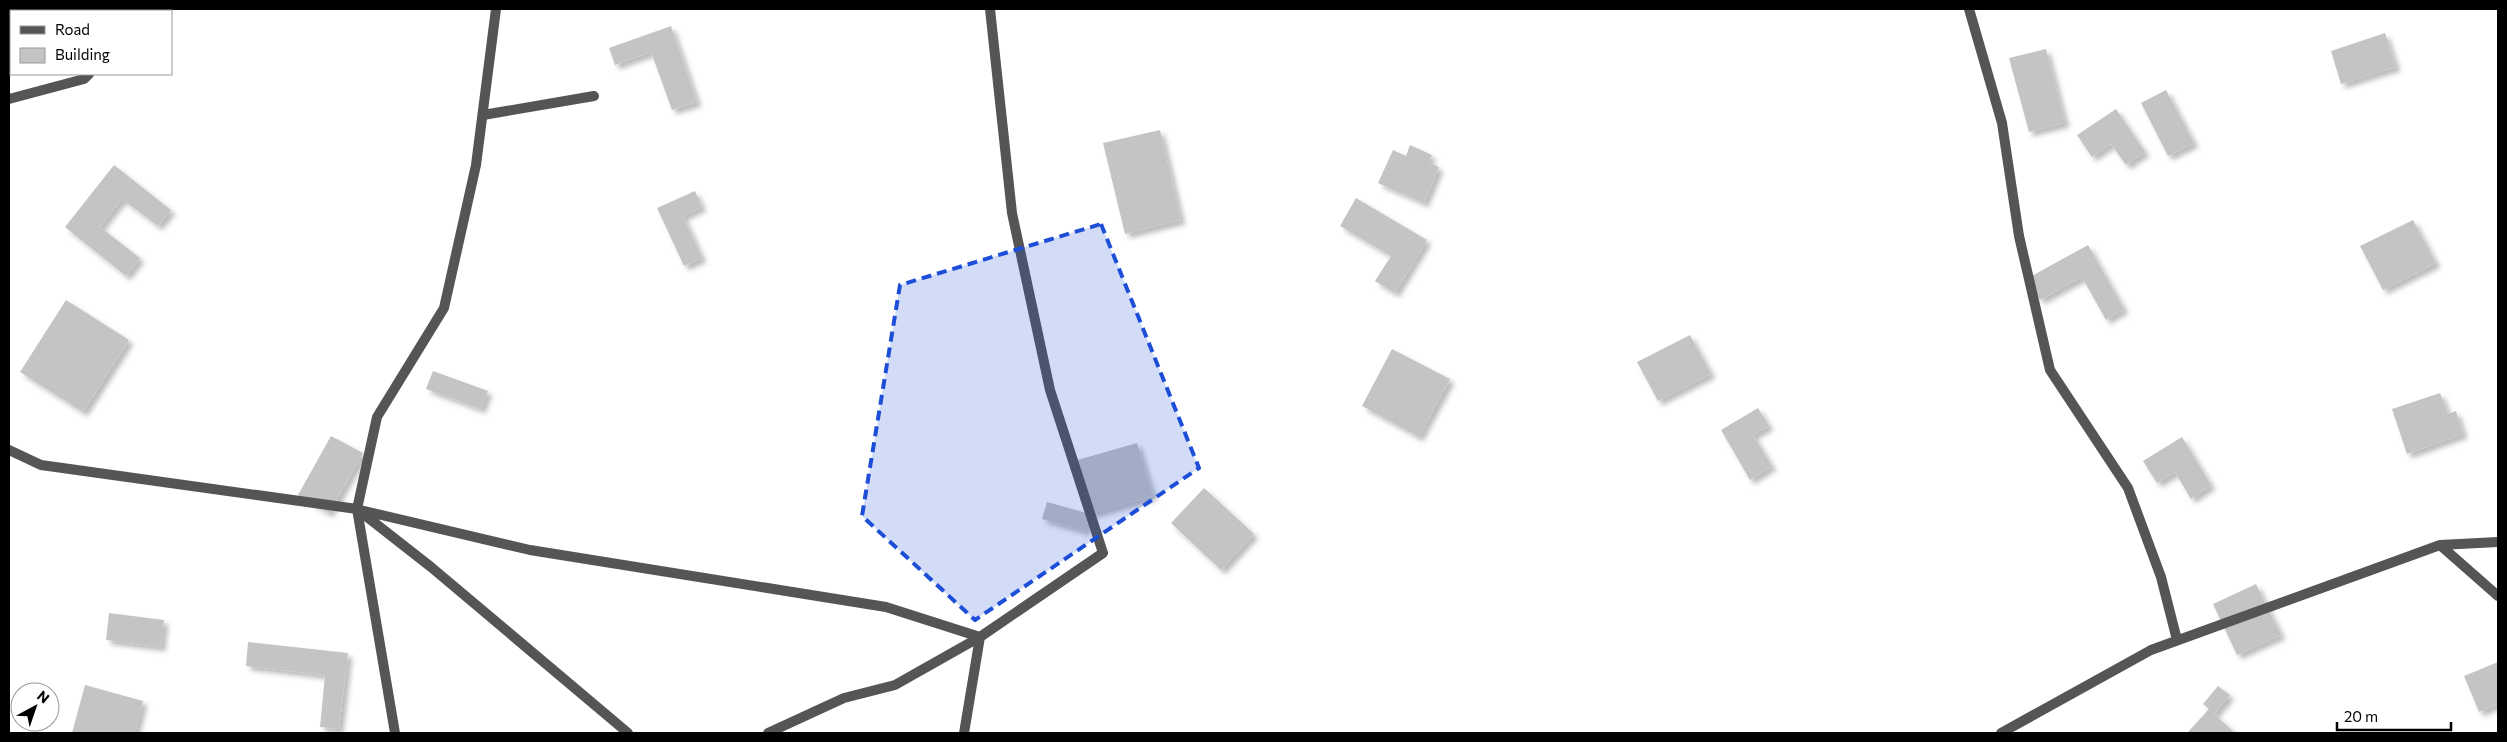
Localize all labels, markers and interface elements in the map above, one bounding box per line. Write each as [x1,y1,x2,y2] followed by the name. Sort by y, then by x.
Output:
[10,10,172,75] legend
[55,20,90,38] text: Road
[55,45,110,63] text: Building
[10,682,60,732] north arrow
[34,687,53,707] text: N
[2337,700,2451,732] scale bar
[2344,707,2378,725] text: 20 m

